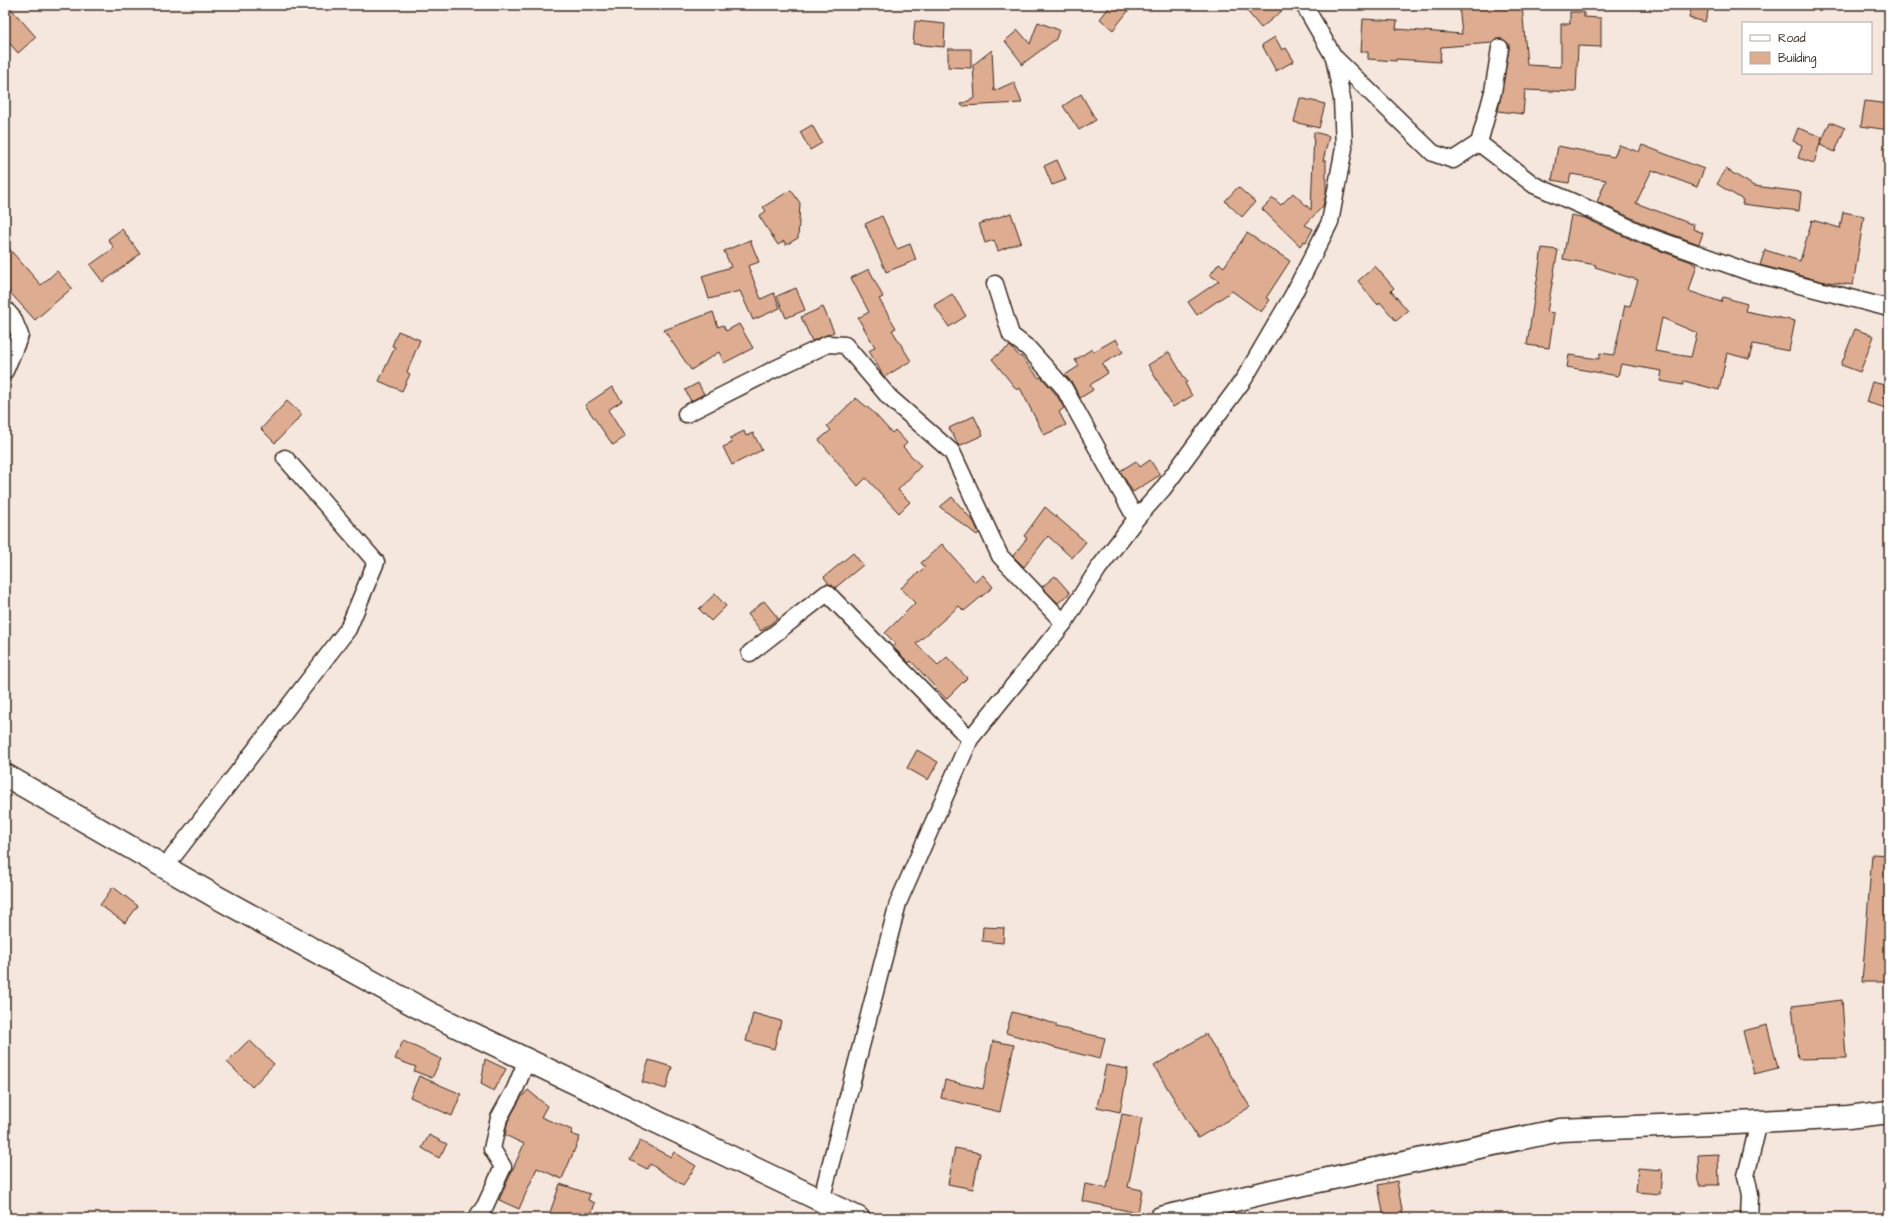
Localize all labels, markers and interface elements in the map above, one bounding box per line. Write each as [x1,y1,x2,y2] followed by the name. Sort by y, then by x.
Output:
[1742,22,1872,74] legend
[1778,30,1806,47] text: Road
[1778,50,1816,68] text: Building

